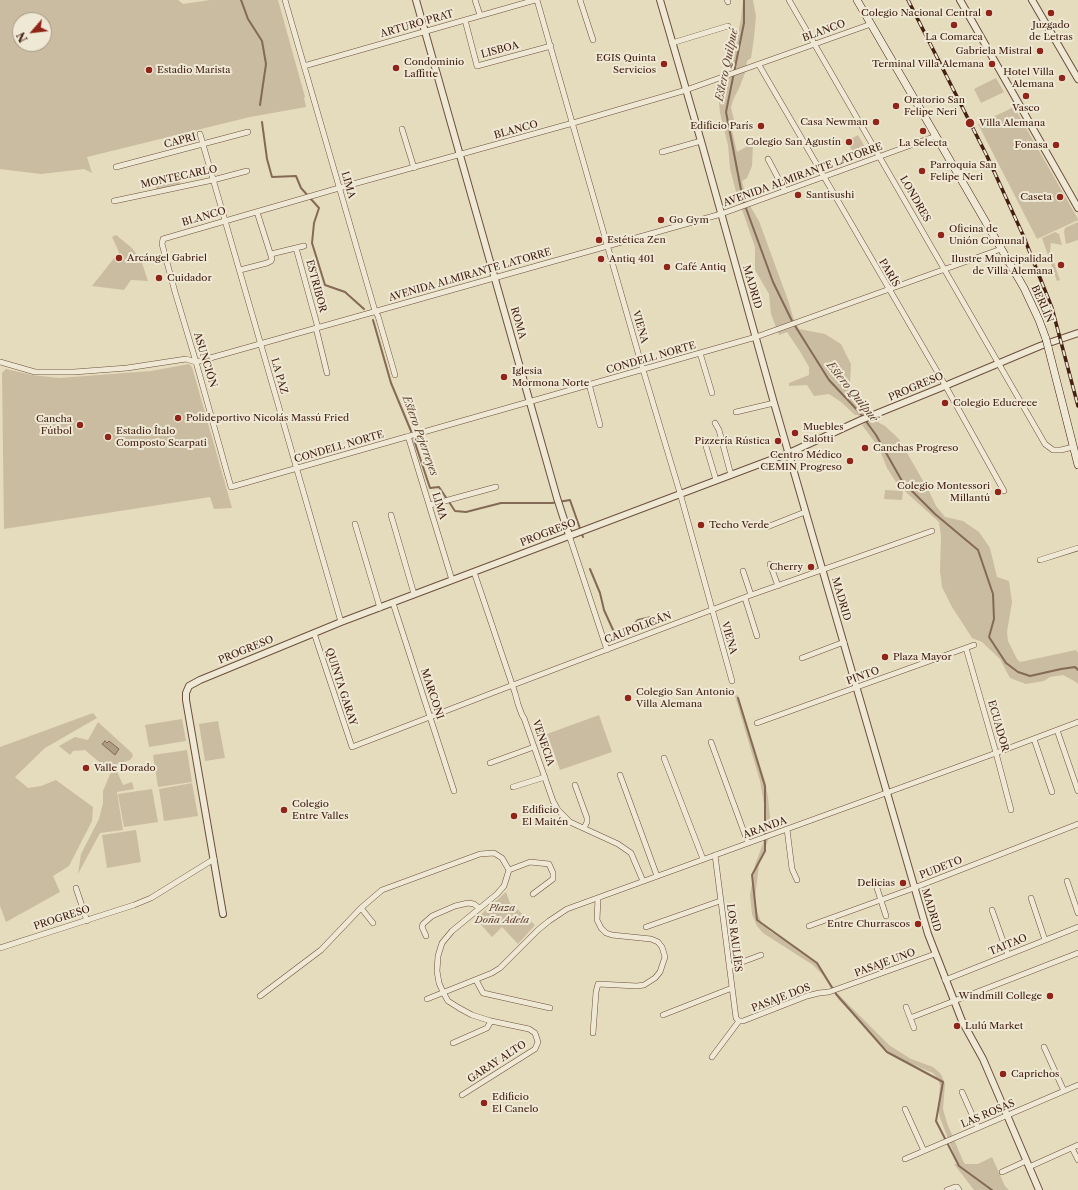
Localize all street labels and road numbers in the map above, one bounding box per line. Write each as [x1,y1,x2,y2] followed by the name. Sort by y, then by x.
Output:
[379,8,455,40] street label: ARTURO PRAT
[801,18,847,44] street label: BLANCO
[480,39,520,61] street label: LISBOA
[493,118,539,142] street label: BLANCO
[163,131,197,151] street label: CAPRI
[722,140,884,210] street label: AVENIDA ALMIRANTE LATORRE
[140,163,218,191] street label: MONTECARLO
[338,170,358,200] street label: LIMA
[897,174,933,224] street label: LONDRES
[181,205,227,229] street label: BLANCO
[387,246,553,304] street label: AVENIDA ALMIRANTE LATORRE
[876,257,902,289] street label: PARÍS
[303,258,329,314] street label: ESTRIBOR
[740,264,764,310] street label: MADRID
[1028,283,1056,325] street label: BERLÍN
[508,306,528,340] street label: ROMA
[630,309,650,345] street label: VIENA
[191,331,219,389] street label: ASUNCIÓN
[605,339,697,377] street label: CONDELL NORTE
[268,357,290,395] street label: LA PAZ
[887,370,945,404] street label: PROGRESO
[293,428,385,466] street label: CONDELL NORTE
[429,491,449,521] street label: LIMA
[518,517,578,549] street label: PROGRESO
[829,576,853,622] street label: MADRID
[603,610,673,646] street label: CAUPOLICÁN
[719,620,739,656] street label: VIENA
[217,633,275,667] street label: PROGRESO
[323,647,359,727] street label: QUINTA GARAY
[845,664,881,688] street label: PINTO
[418,667,446,721] street label: MARCONI
[985,699,1011,753] street label: ECUADOR
[529,718,557,768] street label: VENECIA
[742,815,788,841] street label: ARANDA
[918,854,964,882] street label: PUDETO
[919,887,943,933] street label: MADRID
[32,903,92,933] street label: PROGRESO
[724,903,744,973] street label: LOS RAULÍES
[987,932,1029,958] street label: TAITAO
[853,946,917,980] street label: PASAJE UNO
[750,981,812,1015] street label: PASAJE DOS
[465,1039,529,1085] street label: GARAY ALTO
[959,1097,1017,1131] street label: LAS ROSAS

